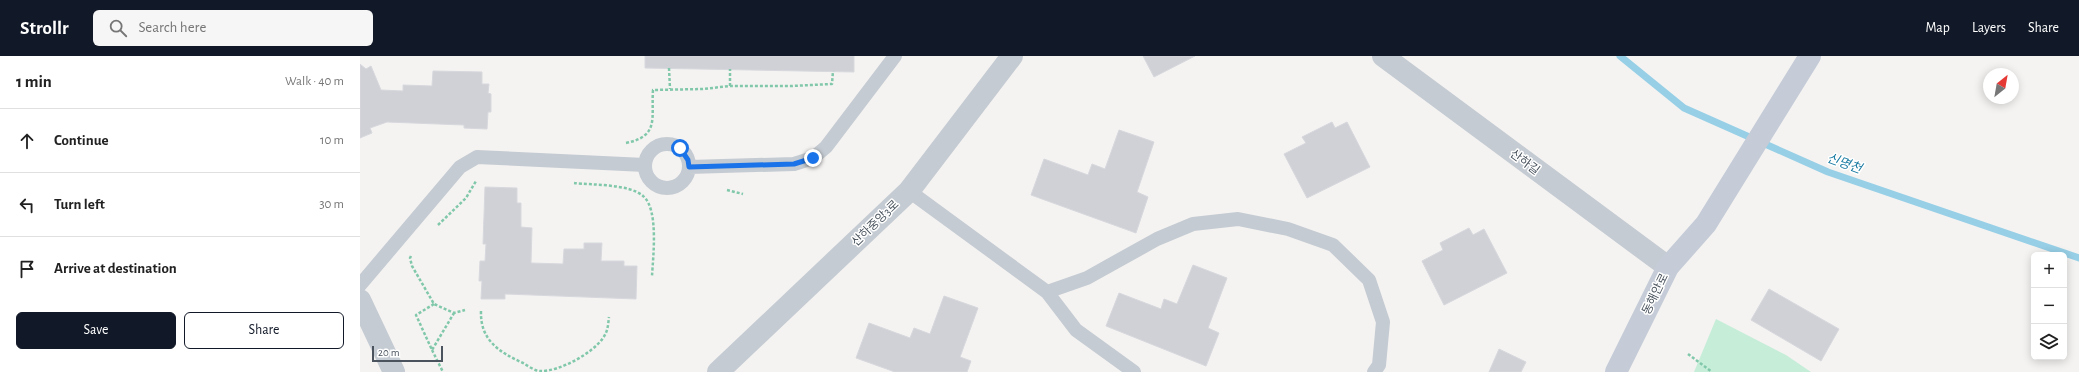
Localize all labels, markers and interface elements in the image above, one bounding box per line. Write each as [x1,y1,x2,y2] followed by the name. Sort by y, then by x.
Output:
[93,10,373,46] search box
[107,17,129,39] icon: search
[20,19,69,38] text: Strollr
[139,20,206,35] text: Search here
[1925,21,1950,35] text: Map
[1972,21,2006,35] text: Layers
[2028,21,2059,35] text: Share
[1983,68,2019,104] north arrow
[16,73,52,90] text: 1 min
[285,75,344,88] text: Walk · 40 m
[16,130,38,152] icon: ahead
[54,133,109,148] text: Continue
[320,134,344,147] text: 10 m
[671,139,689,157] route start
[1508,147,1542,177] street label: 산하길
[804,149,822,167] route end
[1825,151,1864,177] water label: 신명천
[16,194,38,216] icon: left
[54,197,105,212] text: Turn left
[319,198,344,211] text: 30 m
[849,198,901,248] street label: 산하중앙3로
[2031,252,2067,360] map controls
[2031,252,2067,288] button: +
[16,258,38,280] icon: arrive
[54,261,177,276] text: Arrive at destination
[1640,272,1670,316] street label: 동해안로
[2031,288,2067,324] button: −
[16,312,176,349] button: Save
[184,312,344,349] button: Share
[2031,324,2067,360] button: layers
[372,344,443,363] scale bar
[378,347,399,358] text: 20 m

